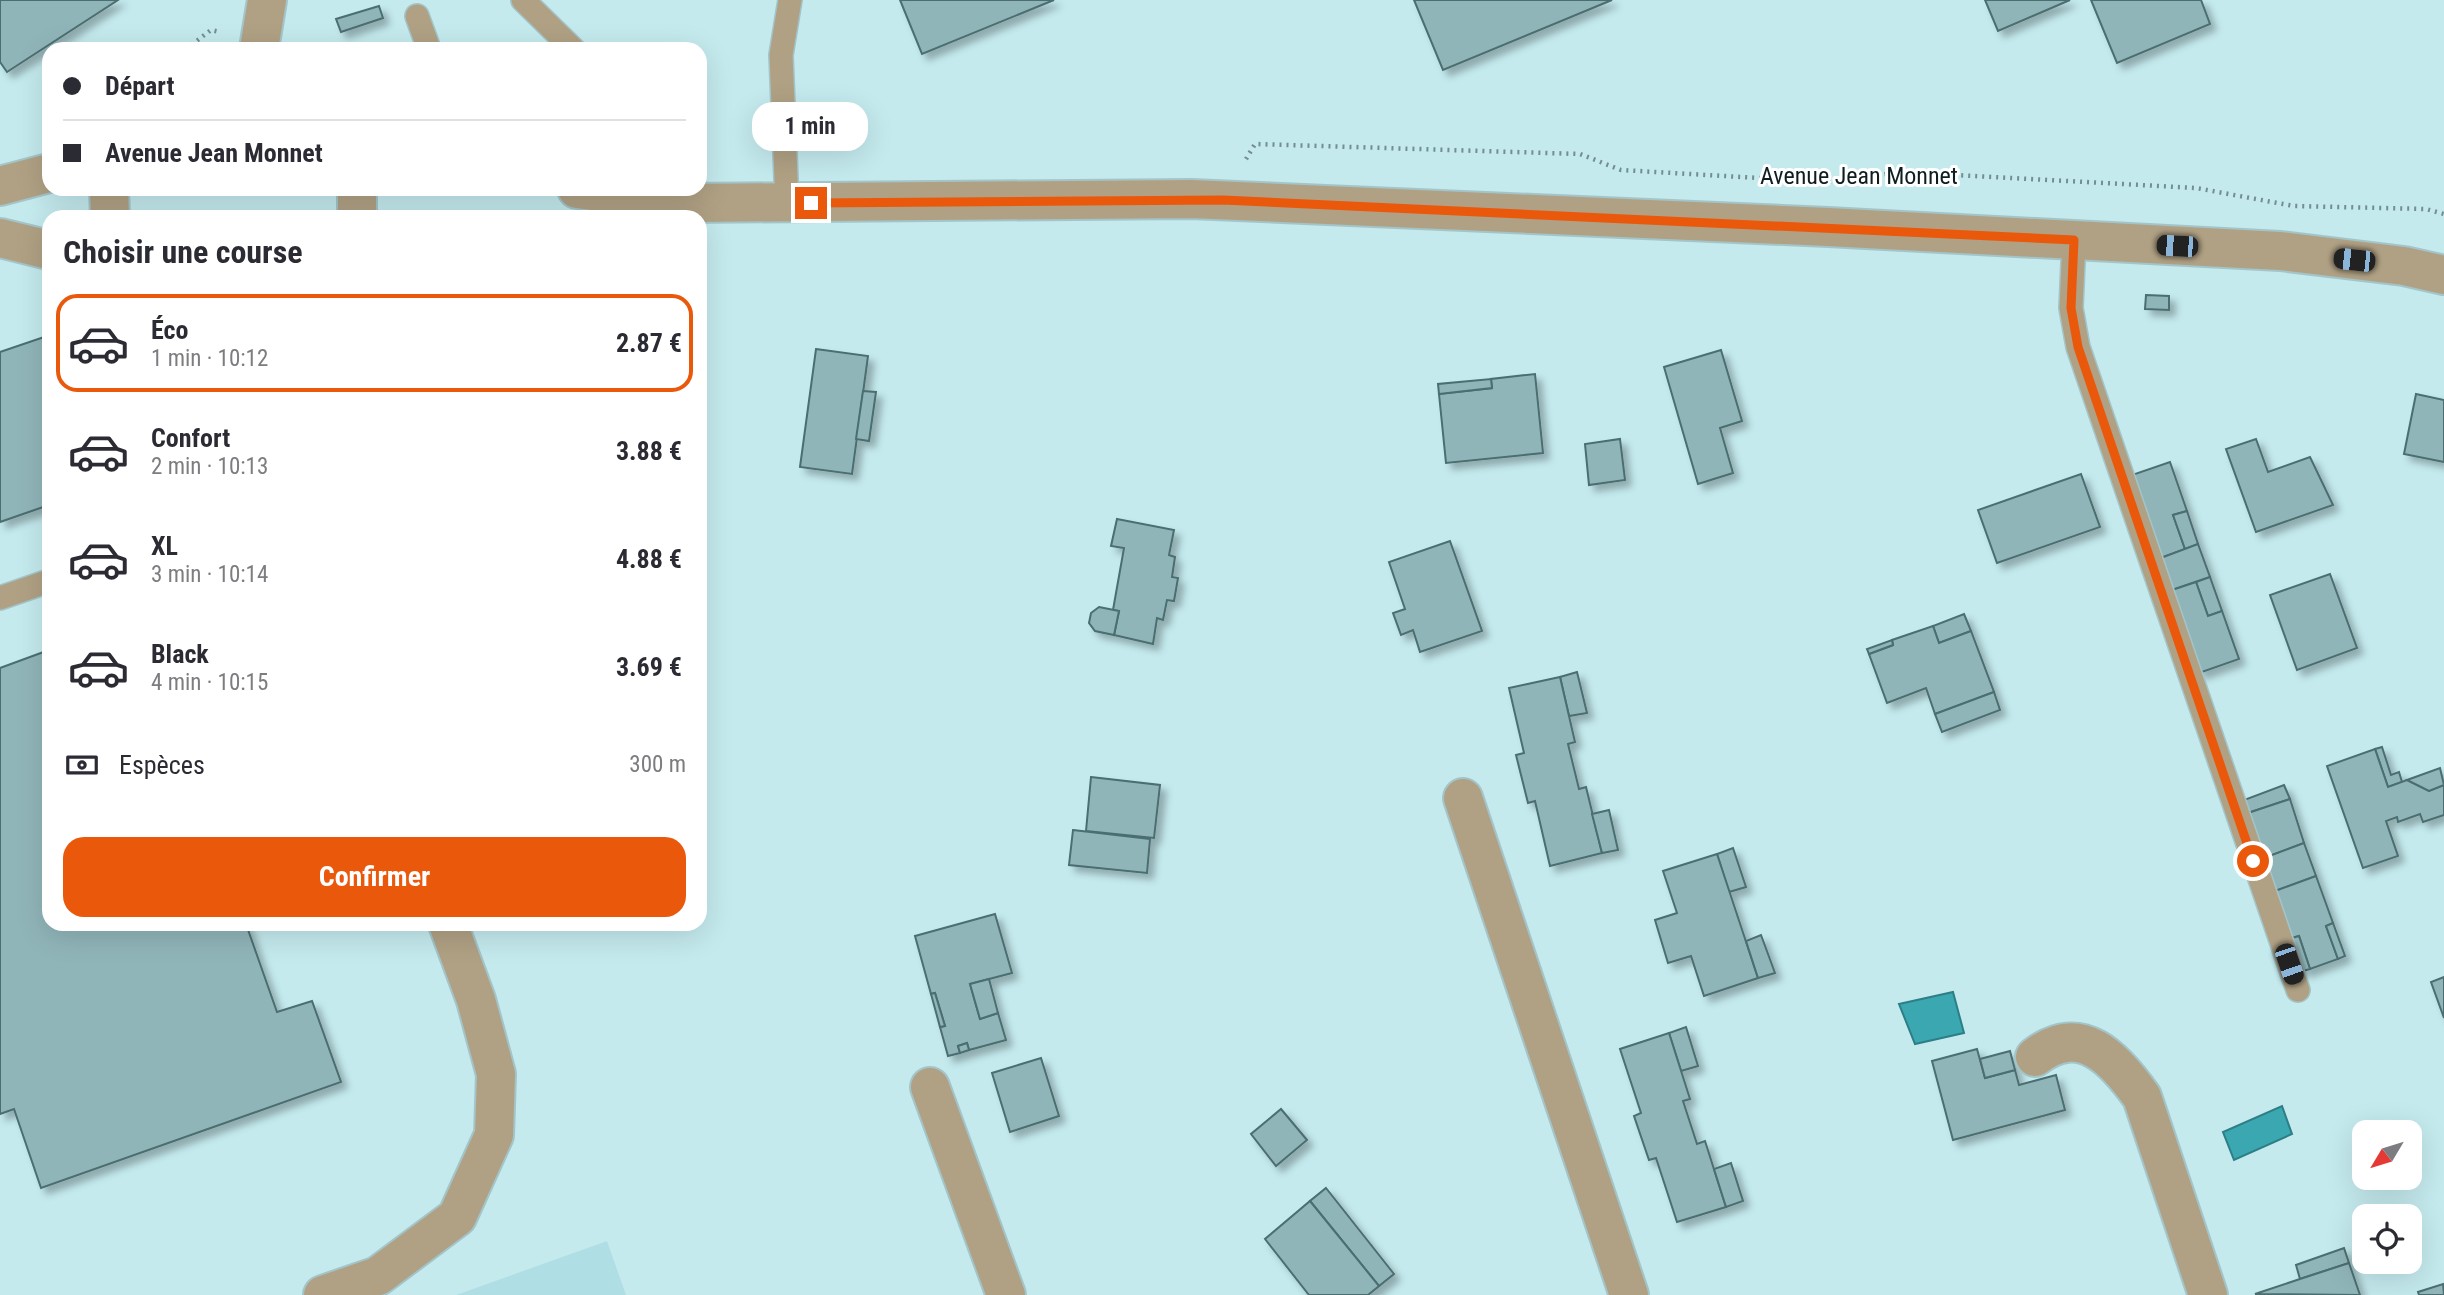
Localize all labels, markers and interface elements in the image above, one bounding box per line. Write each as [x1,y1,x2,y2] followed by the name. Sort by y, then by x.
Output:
[105,71,174,101] text: Départ
[753,102,869,150] callout: 1 min
[784,113,836,140] text: 1 min
[105,138,323,168] text: Avenue Jean Monnet
[1760,162,1958,190] street label: Avenue Jean Monnet
[795,187,827,219] route end
[63,233,303,271] text: Choisir une course
[2156,234,2199,258] car
[2333,247,2376,273] car
[67,312,130,375] icon: car
[151,315,188,345] text: Éco
[616,328,682,358] text: 2.87 €
[151,345,268,372] text: 1 min · 10:12
[67,420,130,483] icon: car
[151,423,230,453] text: Confort
[616,436,682,466] text: 3.88 €
[151,453,268,480] text: 2 min · 10:13
[67,528,130,591] icon: car
[151,531,178,561] text: XL
[616,544,682,574] text: 4.88 €
[151,561,268,588] text: 3 min · 10:14
[67,636,130,699] icon: car
[151,639,209,669] text: Black
[616,652,682,682] text: 3.69 €
[151,669,268,696] text: 4 min · 10:15
[63,746,101,784] icon: cash
[119,750,205,780] text: Espèces
[629,751,686,778] text: 300 m
[63,837,686,917] button: Confirmer
[2237,845,2269,877] route start
[2273,941,2306,987] car
[2352,1120,2422,1190] north arrow
[2352,1120,2422,1274] map controls
[2352,1204,2422,1274] button: locate

